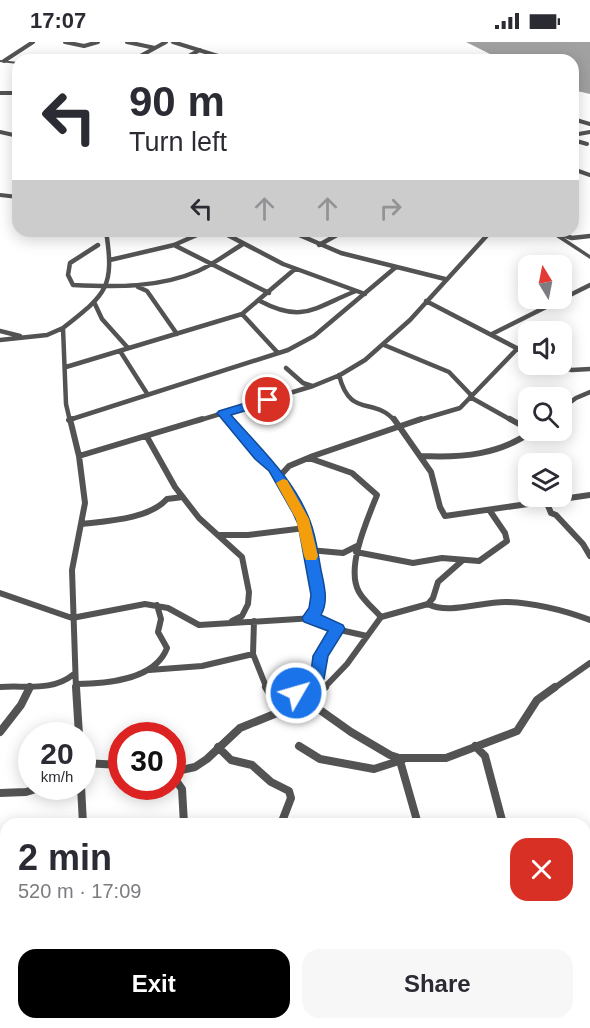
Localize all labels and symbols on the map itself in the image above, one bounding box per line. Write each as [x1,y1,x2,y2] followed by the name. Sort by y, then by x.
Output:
[518,255,572,309] north arrow
[242,374,293,425] pin
[264,661,328,725] position arrow
[108,722,186,800] speed limit sign: 30

